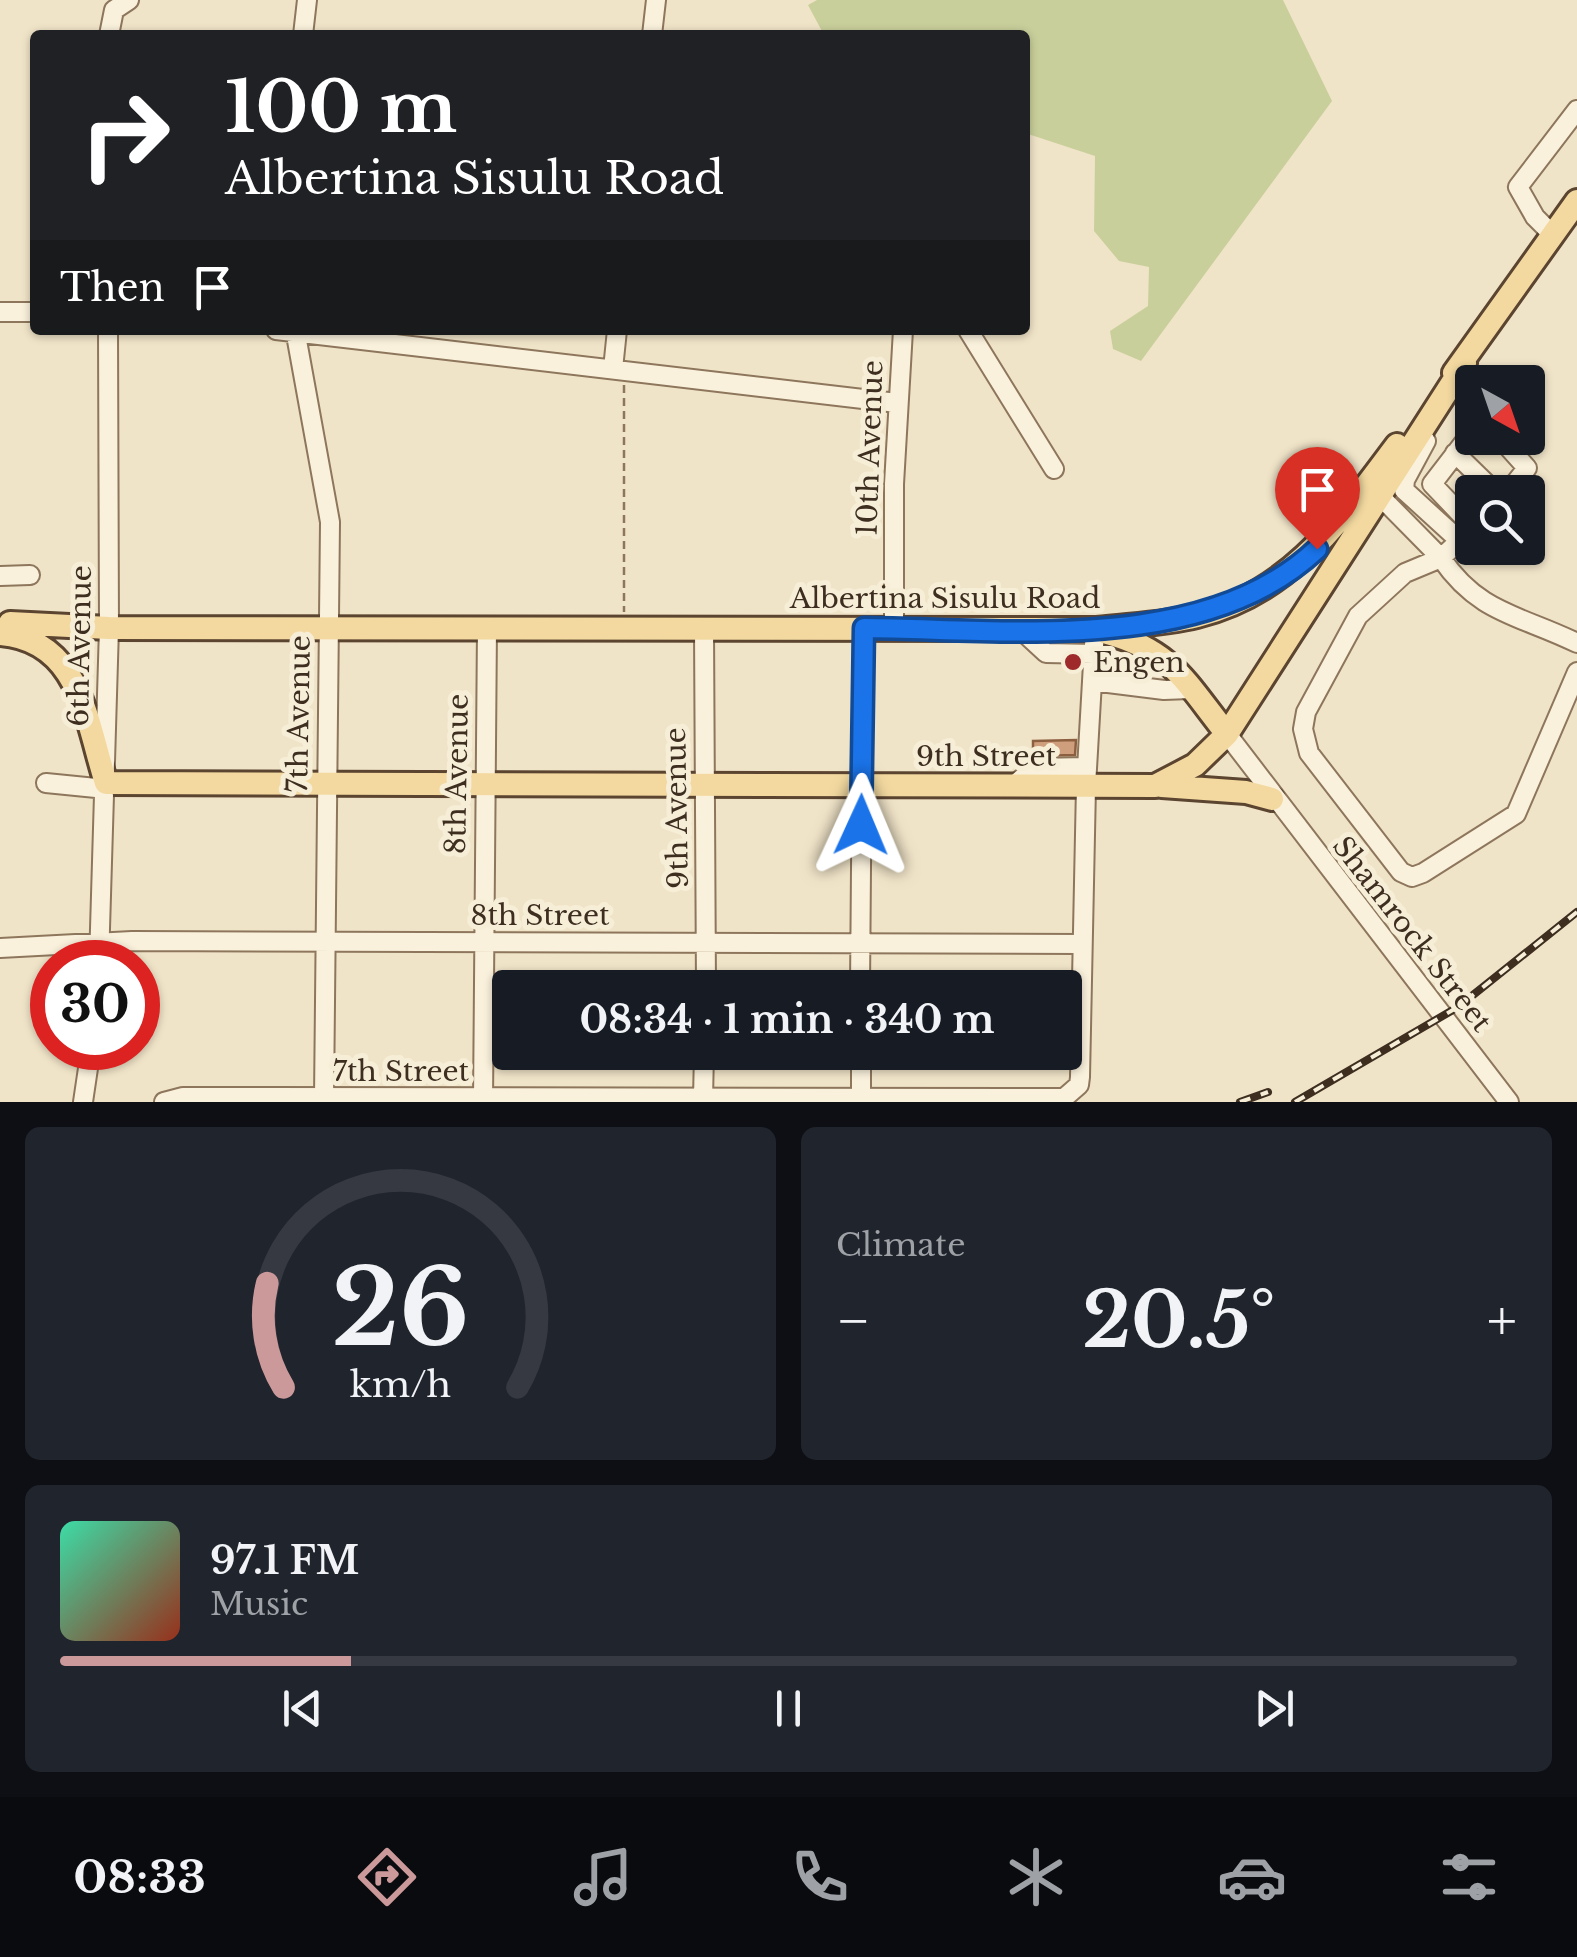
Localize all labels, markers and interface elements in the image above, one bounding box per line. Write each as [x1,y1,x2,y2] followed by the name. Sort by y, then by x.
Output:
[225,64,457,151] text: 100 m
[60,70,190,200] icon: right
[225,150,724,206] text: Albertina Sisulu Road
[185,260,240,315] icon: arrive
[60,264,165,311] text: Then
[849,360,891,536] street label: 10th Avenue
[1455,365,1545,455] north arrow
[1455,365,1545,565] map controls
[1275,447,1360,550] pin
[1290,462,1345,517] icon: arrive
[1455,475,1545,565] button: search
[61,565,99,727] street label: 6th Avenue
[789,581,1100,616] street label: Albertina Sisulu Road
[280,635,318,793] street label: 7th Avenue
[1093,645,1185,680] place label: Engen
[1062,651,1084,673] marker: Engen
[438,694,476,854] street label: 8th Avenue
[658,727,696,889] street label: 9th Avenue
[916,739,1056,774] street label: 9th Street
[809,773,913,877] position arrow
[1325,829,1499,1039] street label: Shamrock Street
[470,898,610,933] street label: 8th Street
[30,940,160,1070] speed limit sign: 30
[579,996,995,1043] text: 08:34 · 1 min · 340 m
[333,1054,469,1089] street label: 7th Street
[836,1225,965,1265] text: Climate
[332,1244,469,1373] text: 26
[1082,1274,1275,1367] text: 20.5°
[836,1287,871,1355] text: −
[1487,1287,1517,1355] text: +
[350,1362,451,1407] text: km/h
[210,1537,359,1584] text: 97.1 FM
[210,1584,308,1624] text: Music
[275,1681,330,1736] icon: previous
[761,1681,816,1736] icon: pause
[1247,1681,1302,1736] icon: next
[352,1842,422,1912] icon: directions
[568,1842,638,1912] icon: music
[785,1842,855,1912] icon: phone
[1001,1842,1071,1912] icon: climate
[1217,1842,1287,1912] icon: car
[1434,1842,1504,1912] icon: filters
[73,1849,206,1905] text: 08:33

